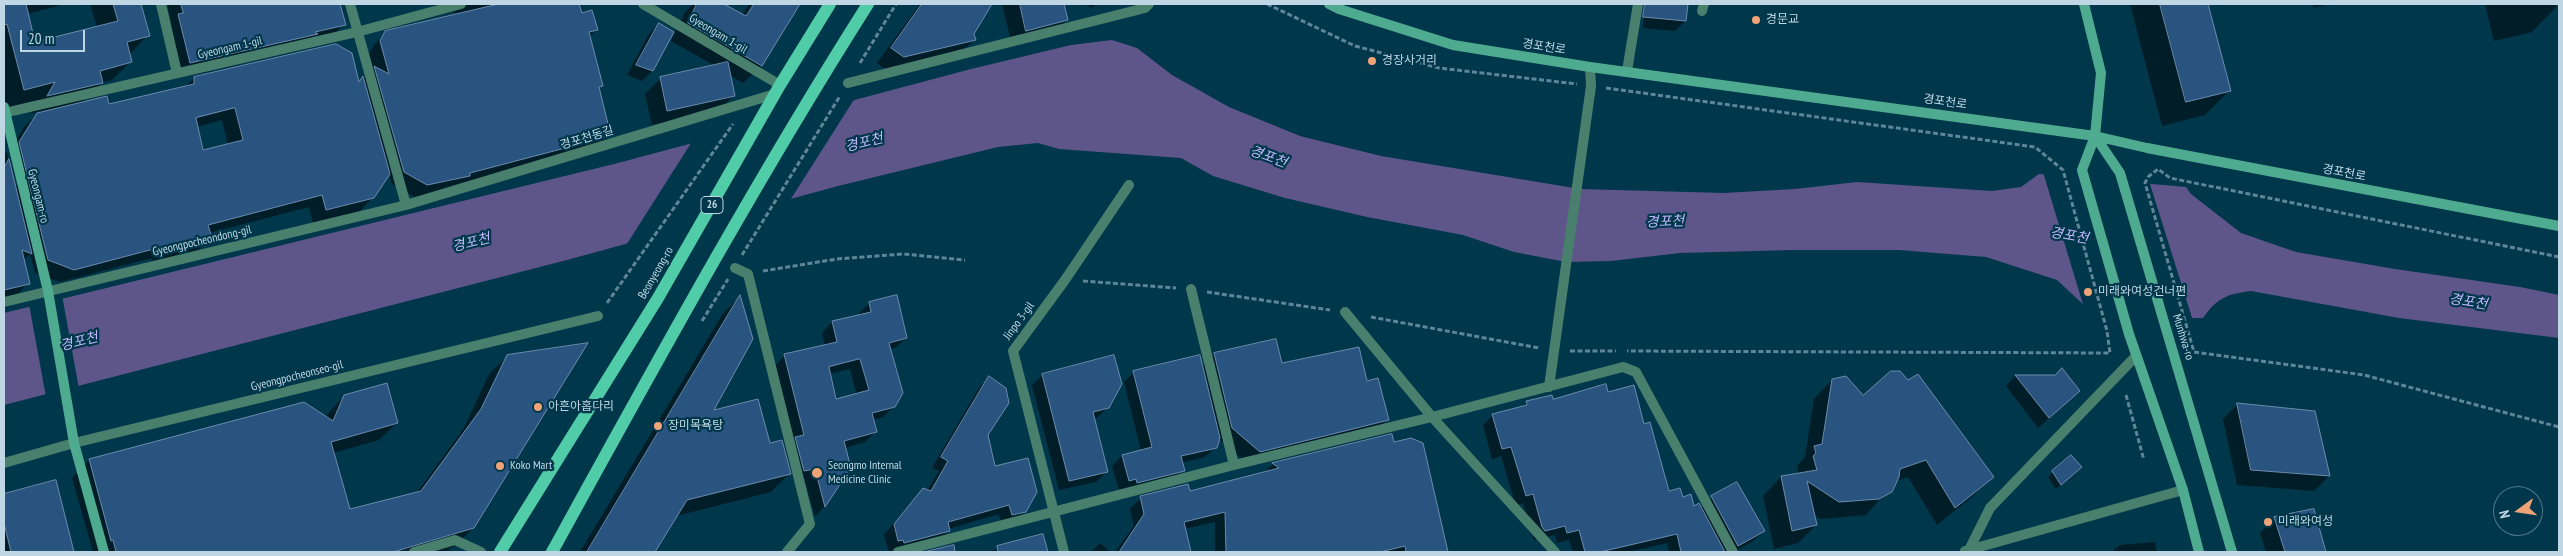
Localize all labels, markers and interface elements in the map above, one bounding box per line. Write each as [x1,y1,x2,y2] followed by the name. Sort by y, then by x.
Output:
[686,11,750,57] street label: Gyeongam 1-gil
[1766,13,1799,27] place label: 경문교
[1750,14,1762,26] marker: 경문교
[22,20,88,52] scale bar
[28,29,54,48] text: 20 m
[196,34,264,62] street label: Gyeongam 1-gil
[1521,36,1567,58] street label: 경포천로
[1382,54,1437,68] place label: 경장사거리
[1366,55,1378,67] marker: 경장사거리
[1922,92,1968,112] street label: 경포천로
[559,123,615,153] street label: 경포천동길
[843,130,885,156] water label: 경포천
[1247,142,1289,172] water label: 경포천
[2321,162,2367,184] street label: 경포천로
[24,167,52,225] street label: Gyeongam-ro
[701,196,723,214] road number: 26
[1645,213,1685,231] water label: 경포천
[151,223,253,259] street label: Gyeongpocheondong-gil
[2049,224,2089,248] water label: 경포천
[450,230,492,256] water label: 경포천
[635,244,677,302] street label: Beonyeong-ro
[2098,285,2186,299] place label: 미래와여성건너편
[2082,286,2094,298] marker: 미래와여성건너편
[2448,291,2488,313] water label: 경포천
[1000,299,1038,343] street label: Jinpo 3-gil
[2169,312,2197,362] street label: Munhwa-ro
[58,329,100,355] water label: 경포천
[249,358,345,394] street label: Gyeongpocheonseo-gil
[548,400,614,414] place label: 아흔아홉다리
[532,401,544,413] marker: 아흔아홉다리
[668,419,723,433] place label: 장미목욕탕
[652,420,664,432] marker: 장미목욕탕
[510,459,552,473] place label: Koko Mart
[828,459,902,487] place label: Seongmo Internal Medicine Clinic
[494,460,506,472] marker: Koko Mart
[810,466,824,480] marker: Seongmo Internal Medicine Clinic
[2493,486,2543,536] north arrow
[2495,509,2514,520] text: N
[2278,515,2333,529] place label: 미래와여성
[2262,516,2274,528] marker: 미래와여성

